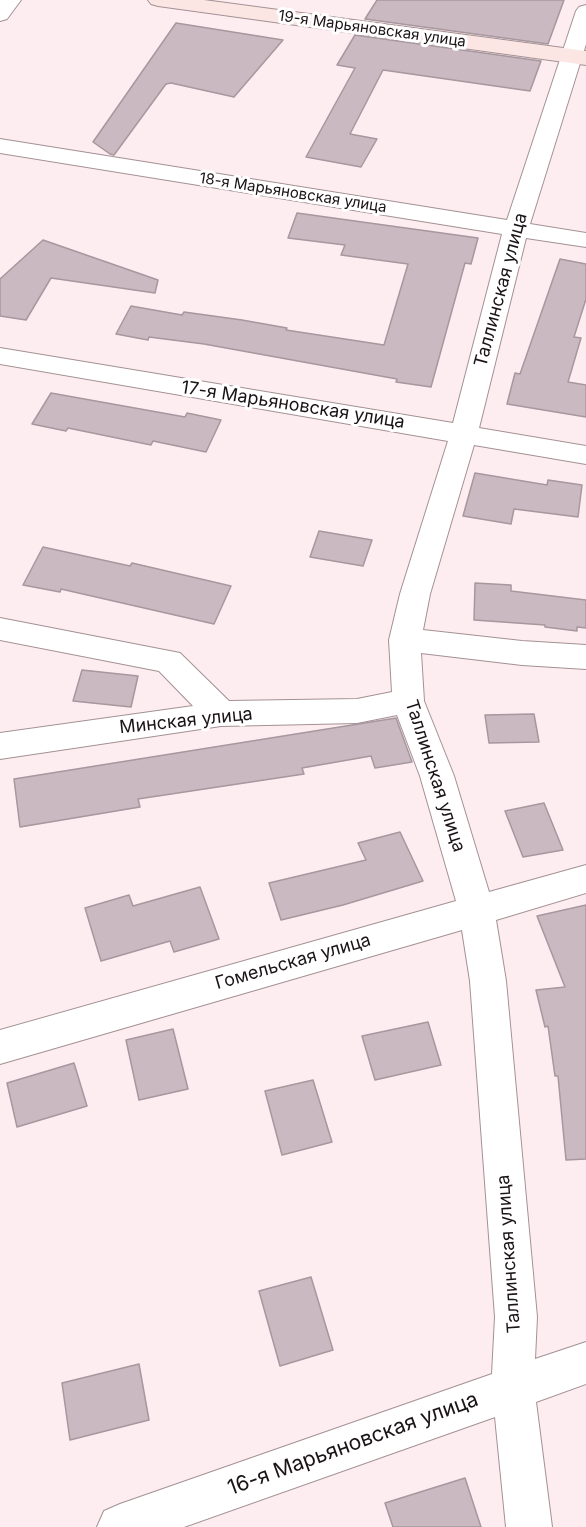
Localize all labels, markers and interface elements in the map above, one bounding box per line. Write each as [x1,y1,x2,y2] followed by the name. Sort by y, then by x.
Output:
[277,7,467,51] street label: 19-я Марьяновская улица
[198,169,388,217] street label: 18-я Марьяновская улица
[470,211,532,369] street label: Таллинская улица
[180,377,406,433] street label: 17-я Марьяновская улица
[400,697,470,855] street label: Таллинская улица
[118,703,254,739] street label: Минская улица
[213,929,373,995] street label: Гомельская улица
[493,1174,525,1334] street label: Таллинская улица
[224,1387,482,1501] street label: 16-я Марьяновская улица

